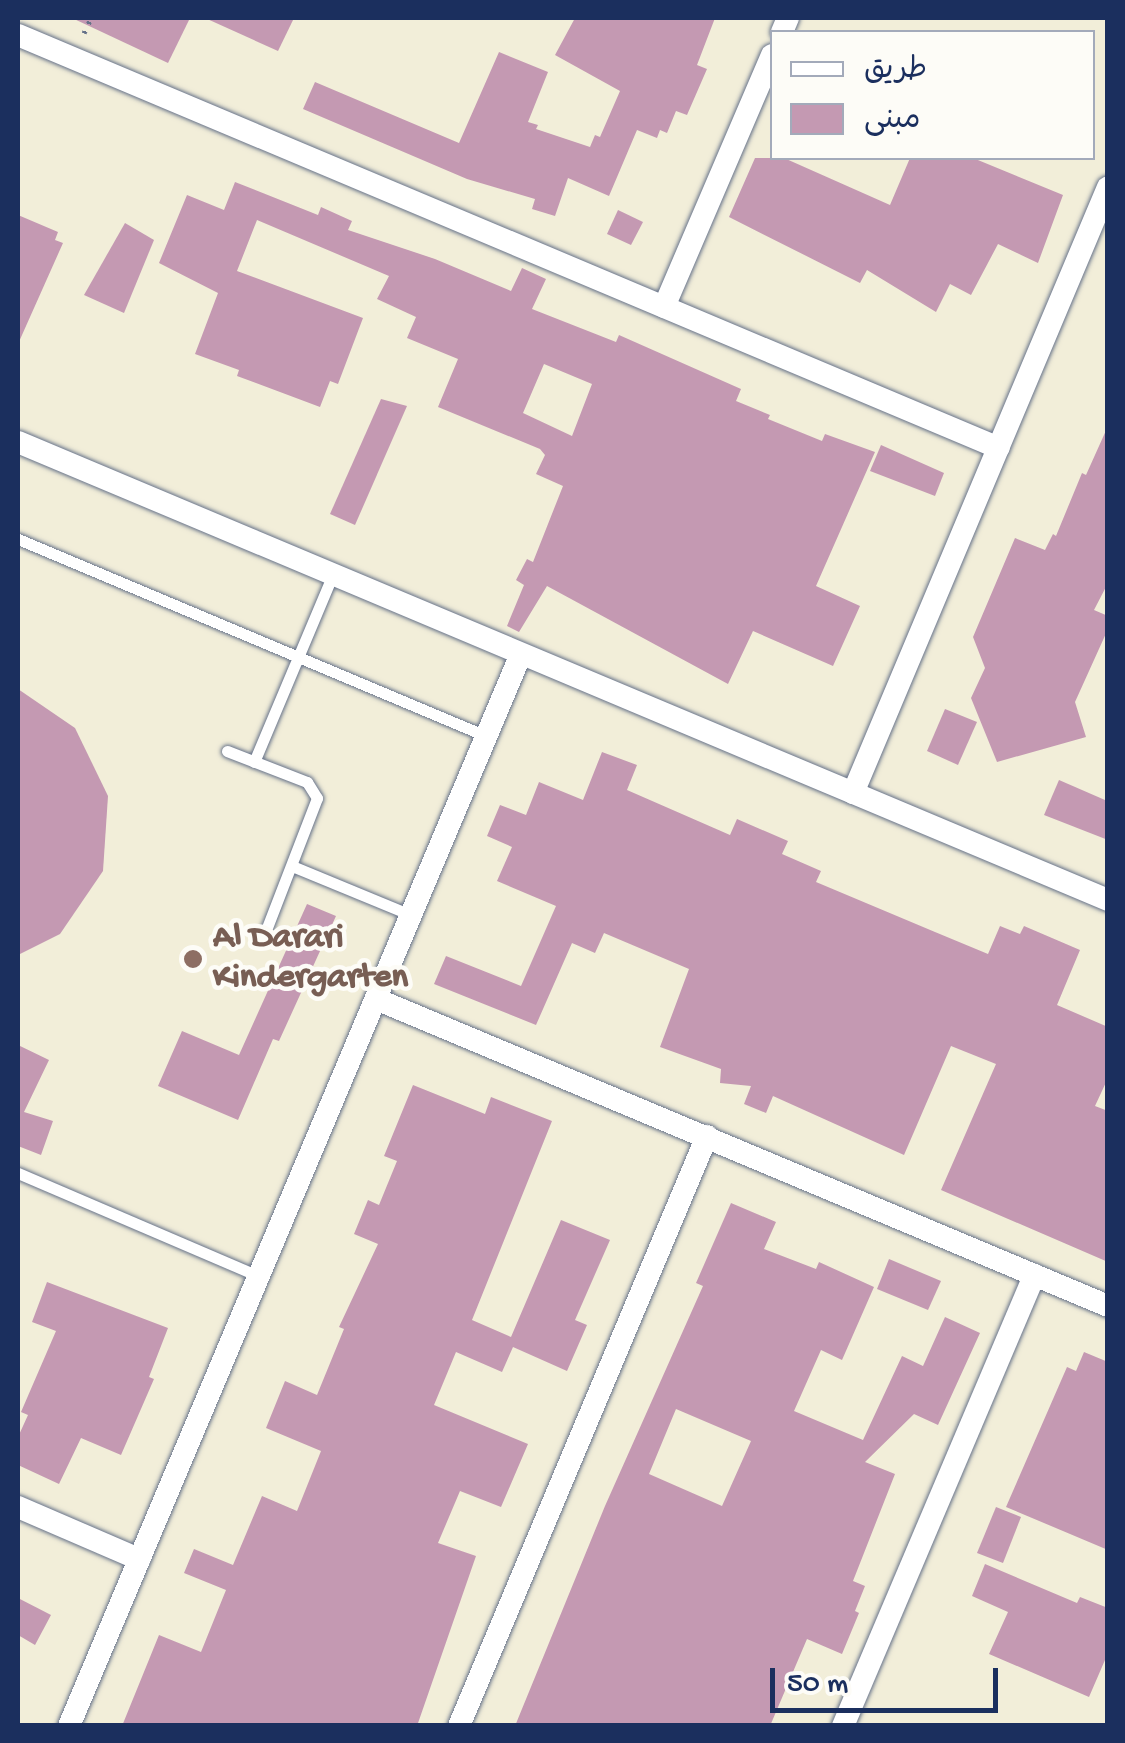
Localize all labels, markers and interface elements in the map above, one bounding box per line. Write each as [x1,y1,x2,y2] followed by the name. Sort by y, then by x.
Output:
[770,30,1095,160] legend
[864,54,927,89] text: طريق
[864,104,920,139] text: مبنى
[213,918,408,1000] place label: Al Darari Kindergarten
[182,948,204,970] marker: Al Darari Kindergarten
[775,1648,1002,1710] scale bar
[787,1668,848,1703] text: 50 m

